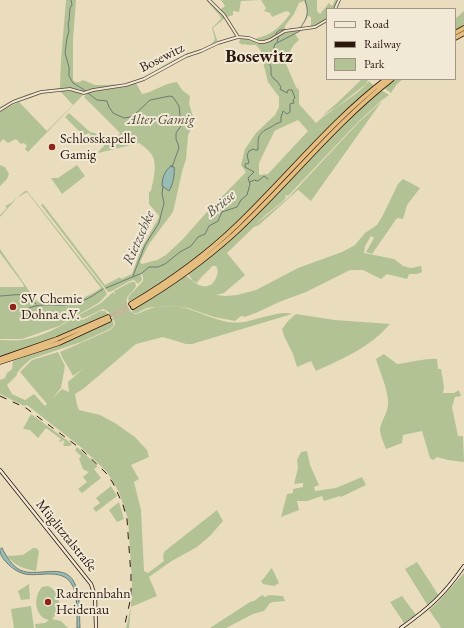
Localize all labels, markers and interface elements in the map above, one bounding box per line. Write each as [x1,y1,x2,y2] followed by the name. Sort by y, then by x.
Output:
[326,8,456,80] legend
[364,16,389,32] text: Road
[364,36,401,52] text: Railway
[137,40,187,76] street label: Bosewitz
[225,46,293,68] district label: Bosewitz
[364,56,384,72] text: Park
[127,112,195,128] park label: Alter Gamig
[60,131,136,164] place label: Schlosskapelle Gamig
[47,142,57,152] marker: Schlosskapelle Gamig
[203,187,239,221] water label: Briese
[119,208,159,268] water label: Rietzschke
[21,291,82,324] place label: SV Chemie Dohna e.V.
[8,302,18,312] marker: SV Chemie Dohna e.V.
[32,497,100,575] street label: Müglitztalstraße
[56,586,131,618] place label: Radrennbahn Heidenau
[43,597,53,607] marker: Radrennbahn Heidenau

